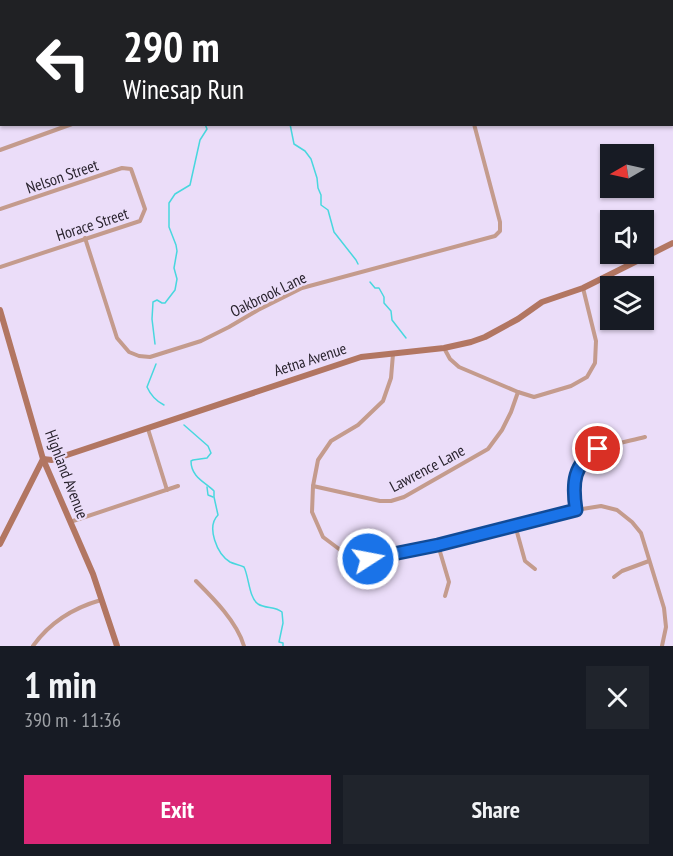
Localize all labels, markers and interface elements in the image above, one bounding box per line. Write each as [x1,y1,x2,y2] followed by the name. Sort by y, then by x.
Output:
[123,19,220,74] text: 290 m
[24,24,102,102] icon: left
[123,72,244,106] text: Winesap Run
[600,144,654,198] north arrow
[600,144,654,330] map controls
[23,154,101,198] street label: Nelson Street
[53,203,131,245] street label: Horace Street
[600,210,654,264] button: sound
[227,267,309,321] street label: Oakbrook Lane
[600,276,654,330] button: layers
[271,338,349,380] street label: Aetna Avenue
[572,423,623,474] pin
[41,427,93,521] street label: Highland Avenue
[581,432,614,465] icon: arrive
[386,440,468,496] street label: Lawrence Lane
[336,527,400,591] position arrow
[24,661,97,708] text: 1 min
[586,666,649,729] button: close
[24,707,121,733] text: 390 m · 11:36
[24,775,331,844] button: Exit
[343,775,649,844] button: Share

